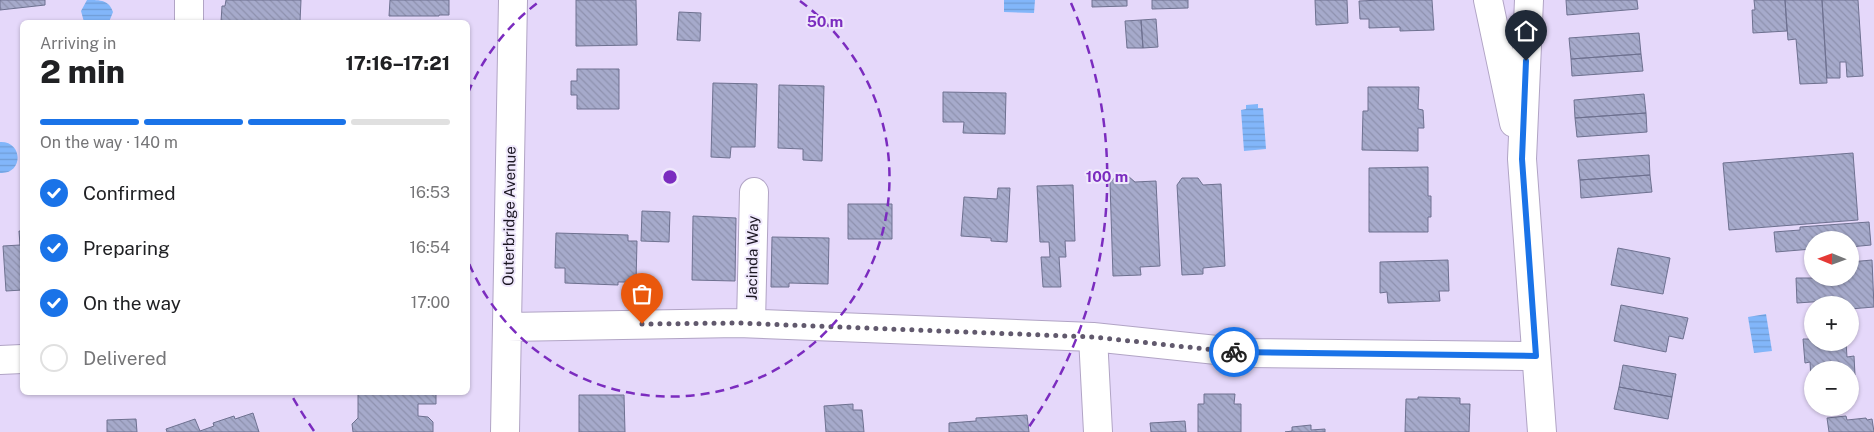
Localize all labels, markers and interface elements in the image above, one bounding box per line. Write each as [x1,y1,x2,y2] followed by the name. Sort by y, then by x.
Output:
[1505,10,1547,61] pin
[807,13,843,30] text: 50 m
[1512,17,1540,45] icon: home
[40,34,116,53] text: Arriving in
[345,52,450,74] text: 17:16–17:21
[40,53,125,90] text: 2 min
[40,133,178,152] text: On the way · 140 m
[499,146,519,286] street label: Outerbridge Avenue
[661,168,679,186] centre of rings
[1086,168,1128,185] text: 100 m
[40,179,68,207] icon: check
[83,182,176,204] text: Confirmed
[410,183,450,202] text: 16:53
[743,215,761,301] street label: Jacinda Way
[1804,231,1859,286] north arrow
[1804,231,1859,416] map controls
[40,234,68,262] icon: check
[83,237,170,259] text: Preparing
[410,238,450,257] text: 16:54
[621,273,663,324] pin
[628,280,656,308] icon: bag
[40,289,68,317] icon: check
[83,292,181,314] text: On the way
[411,293,450,312] text: 17:00
[1804,296,1859,351] button: +
[1209,327,1259,377] courier
[1220,338,1248,366] icon: bike
[83,347,167,369] text: Delivered
[1804,361,1859,416] button: −

